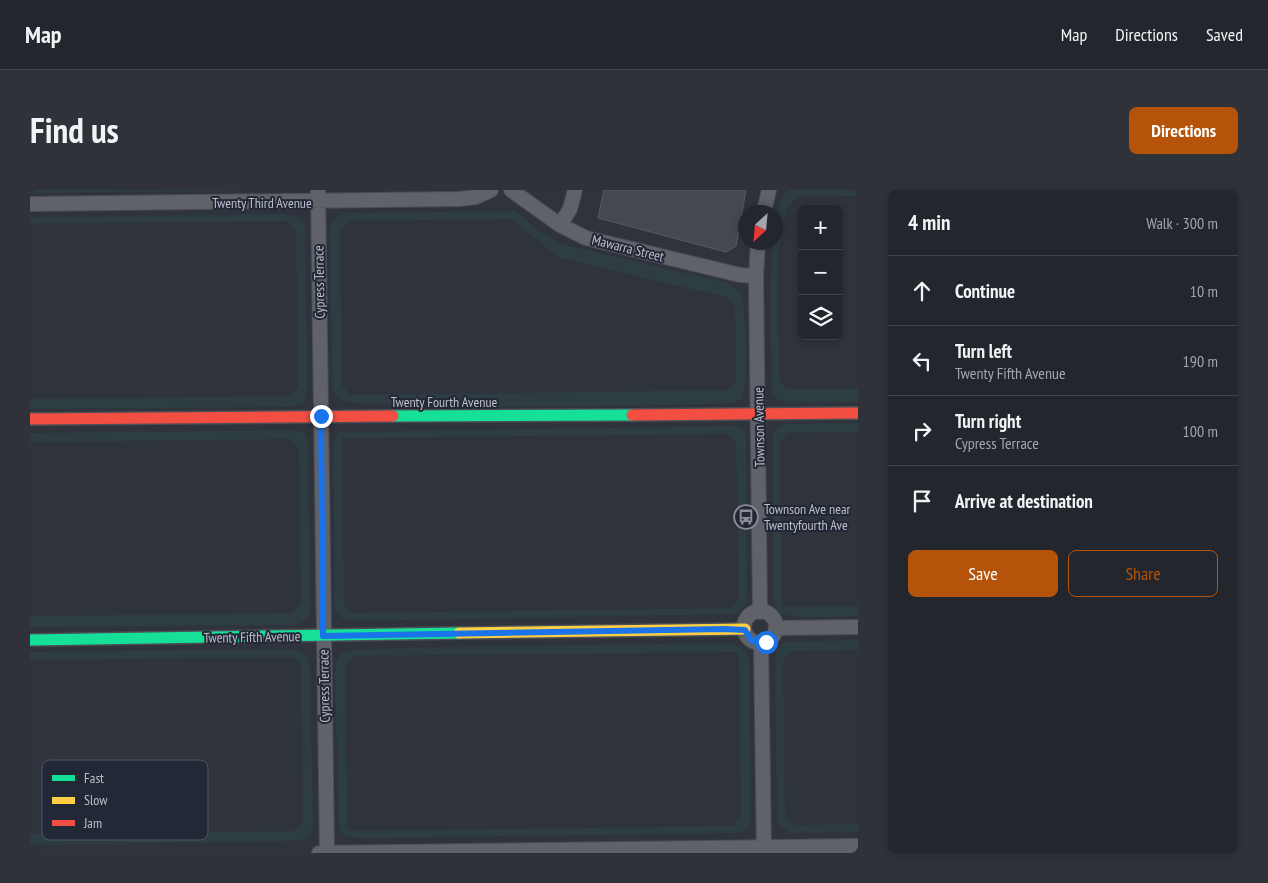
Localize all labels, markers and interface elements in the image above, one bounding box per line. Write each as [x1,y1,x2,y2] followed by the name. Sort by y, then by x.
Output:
[25,19,62,50] text: Map
[1061,23,1087,46] text: Map
[1115,23,1178,46] text: Directions
[1206,23,1243,46] text: Saved
[30,107,119,153] text: Find us
[1129,107,1238,154] button: Directions
[212,194,312,212] street label: Twenty Third Avenue
[738,205,783,250] north arrow
[798,205,843,340] map controls
[798,205,843,250] button: +
[908,209,950,236] text: 4 min
[1146,213,1218,233] text: Walk · 300 m
[590,230,666,266] street label: Mawarra Street
[309,245,329,319] street label: Cypress Terrace
[798,250,843,295] button: −
[908,277,936,305] icon: ahead
[955,279,1015,303] text: Continue
[1190,281,1218,301] text: 10 m
[798,295,843,340] button: layers
[955,339,1012,363] text: Turn left
[908,347,936,375] icon: left
[1183,351,1218,371] text: 190 m
[955,363,1066,383] text: Twenty Fifth Avenue
[749,387,769,467] street label: Townson Avenue
[391,393,497,411] street label: Twenty Fourth Avenue
[310,405,333,428] route end
[955,409,1021,433] text: Turn right
[908,417,936,445] icon: right
[1183,421,1218,441] text: 100 m
[955,433,1039,453] text: Cypress Terrace
[908,487,936,515] icon: arrive
[955,489,1093,513] text: Arrive at destination
[764,500,851,534] place label: Townson Ave near Twentyfourth Ave
[733,504,759,530] bus stop icon: Townson Ave near Twentyfourth Ave
[908,550,1058,597] button: Save
[1068,550,1218,597] button: Share
[203,627,301,647] street label: Twenty Fifth Avenue
[755,631,778,654] route start
[314,649,334,723] street label: Cypress Terrace
[42,760,208,840] legend
[84,769,104,787] text: Fast
[84,791,108,809] text: Slow
[83,814,102,832] text: Jam

